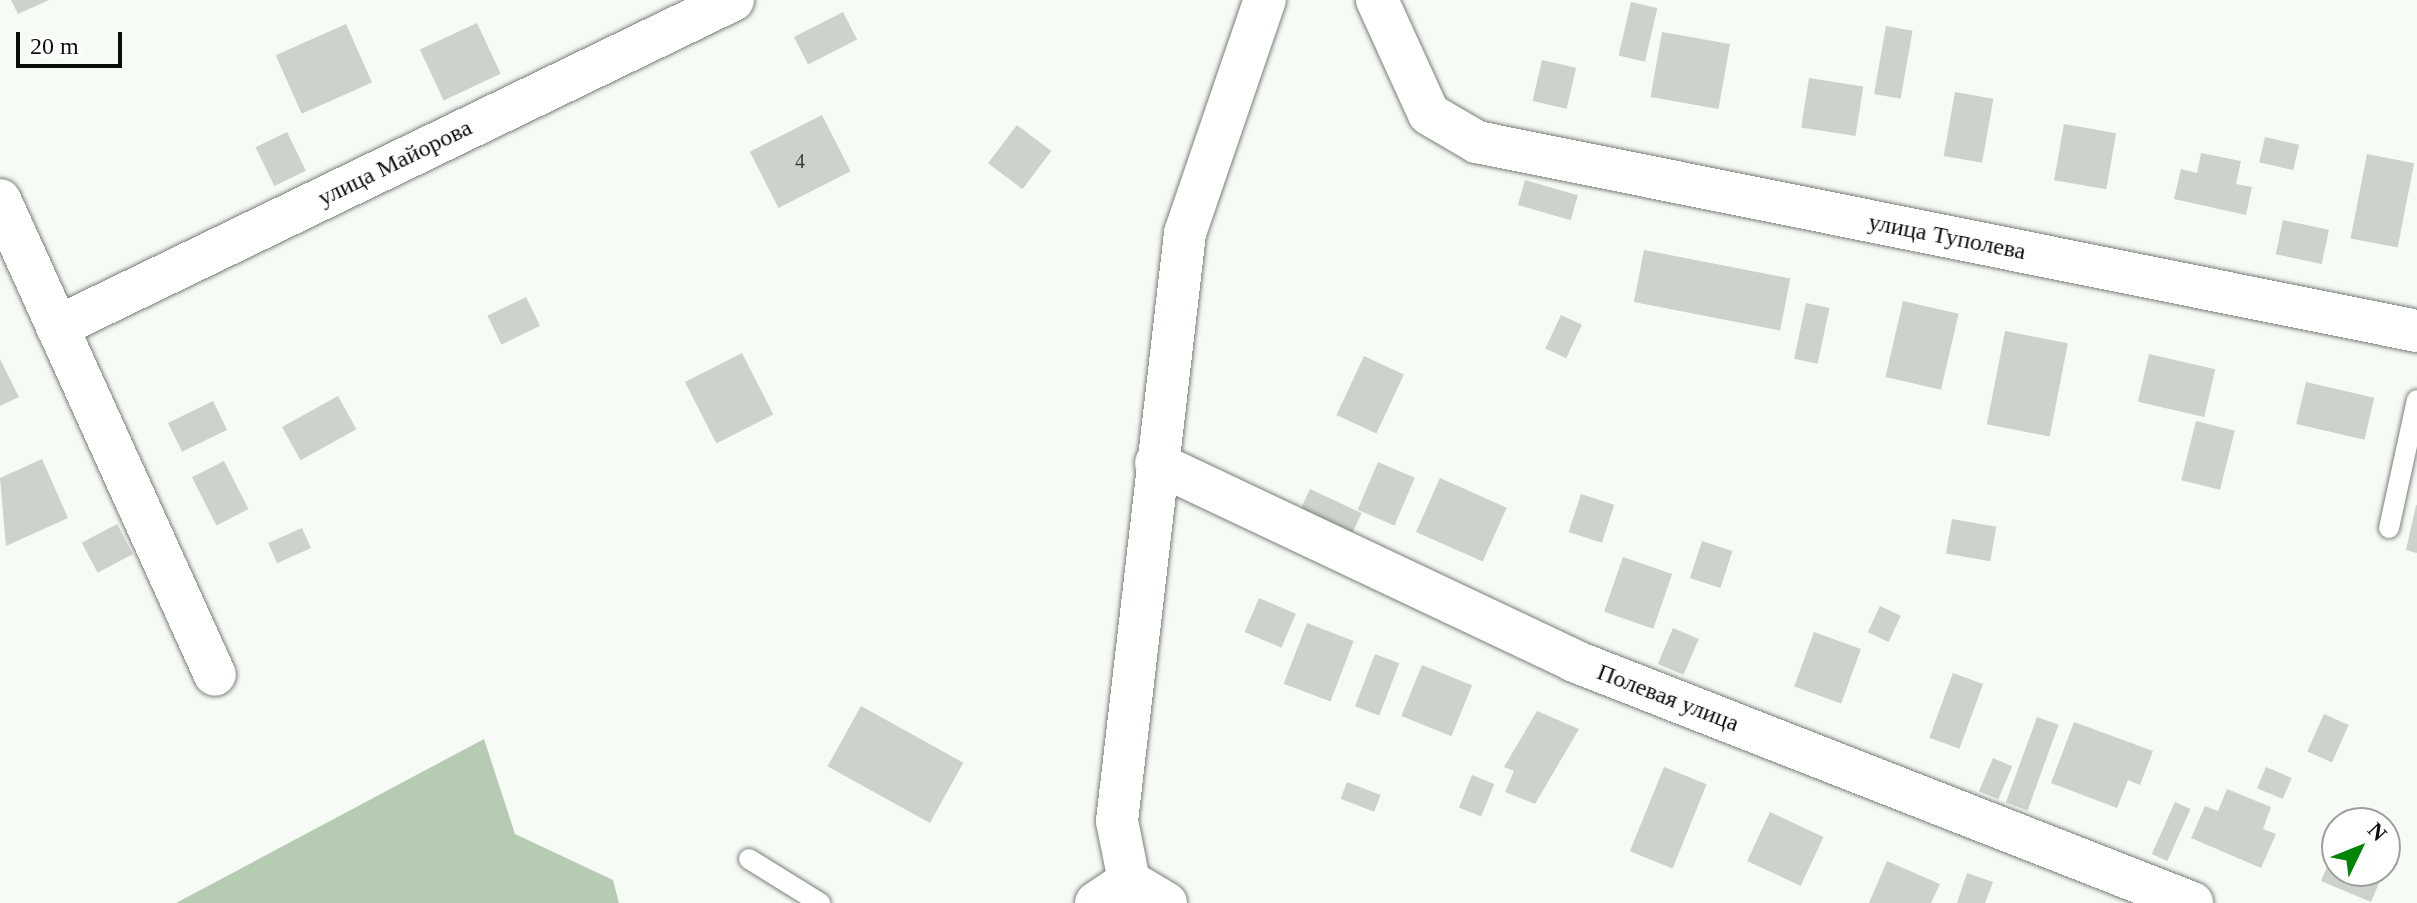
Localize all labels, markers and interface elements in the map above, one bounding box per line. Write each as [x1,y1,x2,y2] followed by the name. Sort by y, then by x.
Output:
[20,16,126,66] scale bar
[30,33,79,59] text: 20 m
[313,113,477,213] street label: улица Майорова
[795,149,805,173] house number: 4
[1866,208,2028,266] street label: улица Туполева
[1593,658,1743,738] street label: Полевая улица
[2321,807,2401,887] north arrow
[2363,817,2392,846] text: N

